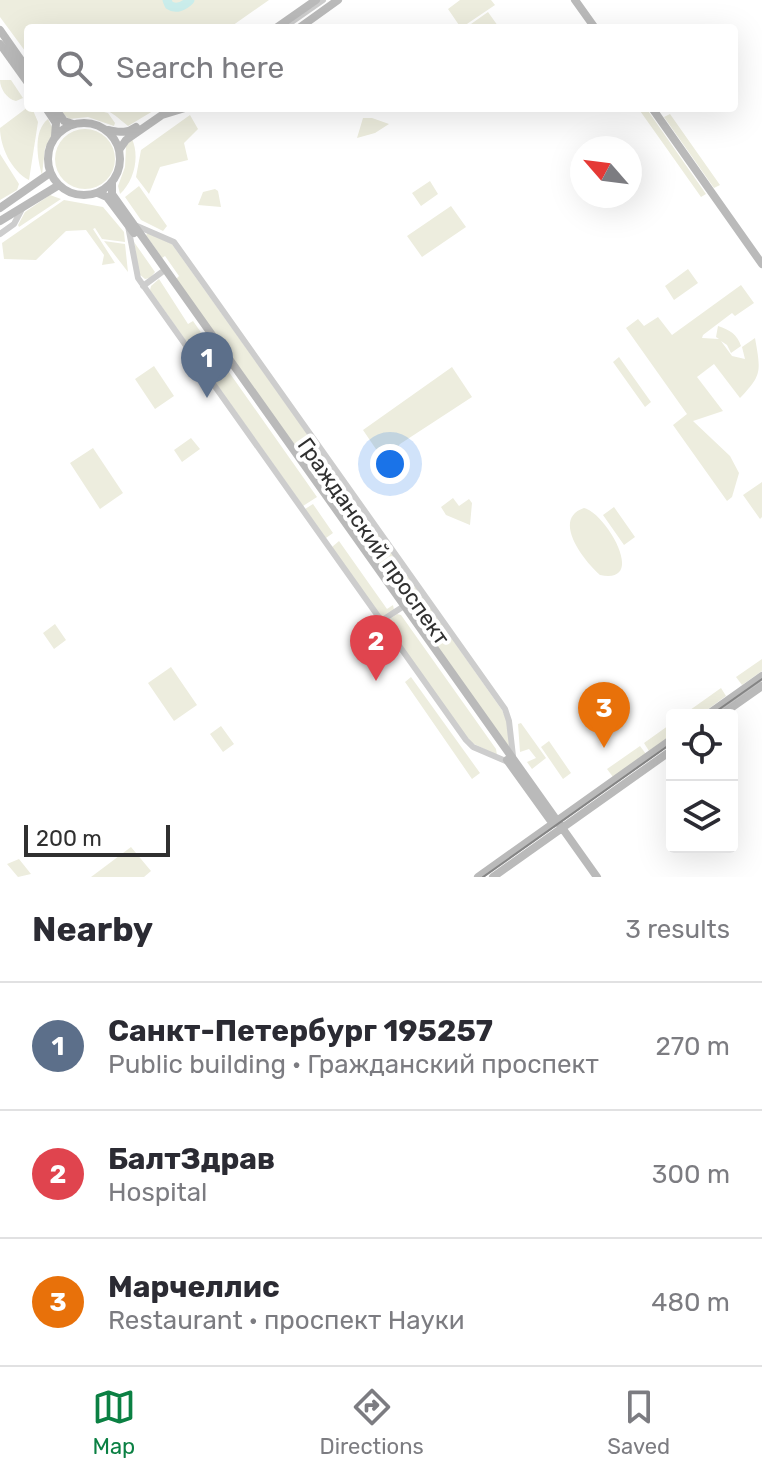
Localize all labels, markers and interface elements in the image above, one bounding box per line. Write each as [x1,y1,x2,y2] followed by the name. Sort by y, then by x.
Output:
[24,24,738,112] search box
[52,46,96,90] icon: search
[116,50,284,86] text: Search here
[570,136,642,208] north arrow
[181,332,233,398] pin: 1
[292,433,455,650] street label: Гражданский проспект
[370,444,410,484] your location
[350,615,402,681] pin: 2
[578,682,630,748] pin: 3
[666,709,738,853] map controls
[666,709,738,781] button: locate
[666,781,738,853] button: layers
[24,821,170,857] scale bar
[36,825,102,852] text: 200 m
[32,909,153,950] text: Nearby
[625,914,730,945] text: 3 results
[108,1013,493,1049] text: Санкт-Петербург 195257
[52,1031,64,1062] text: 1
[655,1031,730,1062] text: 270 m
[108,1049,599,1080] text: Public building · Гражданский проспект
[108,1141,275,1177] text: БалтЗдрав
[50,1159,66,1190] text: 2
[652,1159,730,1190] text: 300 m
[108,1177,207,1208] text: Hospital
[108,1269,280,1305] text: Марчеллис
[49,1287,67,1318] text: 3
[651,1287,730,1318] text: 480 m
[108,1305,465,1336] text: Restaurant · проспект Науки
[92,1385,136,1460] tab: Map
[319,1385,424,1460] tab: Directions
[607,1385,670,1460] tab: Saved

